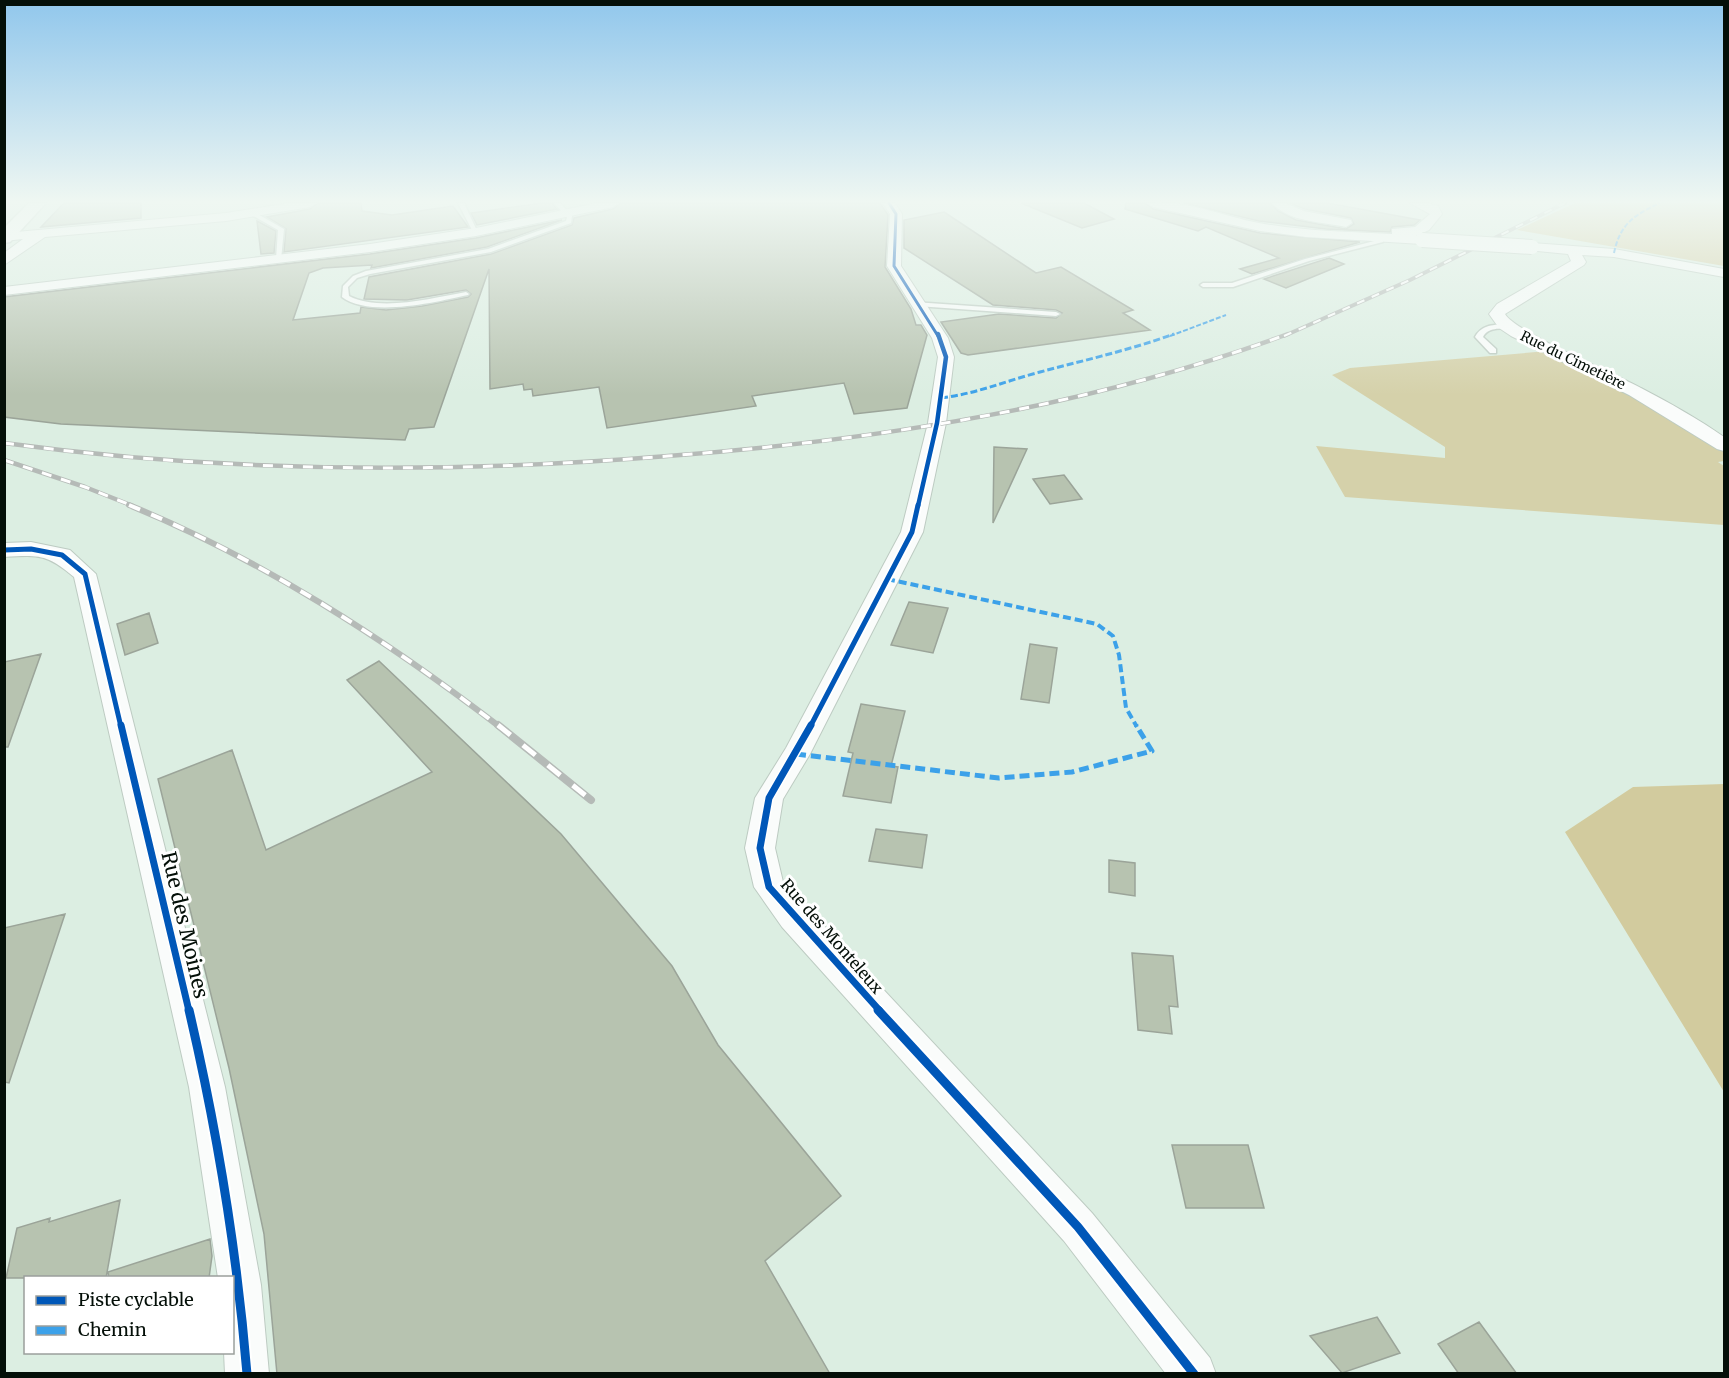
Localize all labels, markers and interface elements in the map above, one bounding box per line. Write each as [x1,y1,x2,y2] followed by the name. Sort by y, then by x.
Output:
[1517,327,1629,393] street label: Rue du Cimetière
[156,849,215,1001] street label: Rue des Moines
[777,875,888,998] street label: Rue des Monteleux
[24,1276,234,1354] legend
[78,1288,194,1311] text: Piste cyclable
[78,1318,147,1341] text: Chemin

